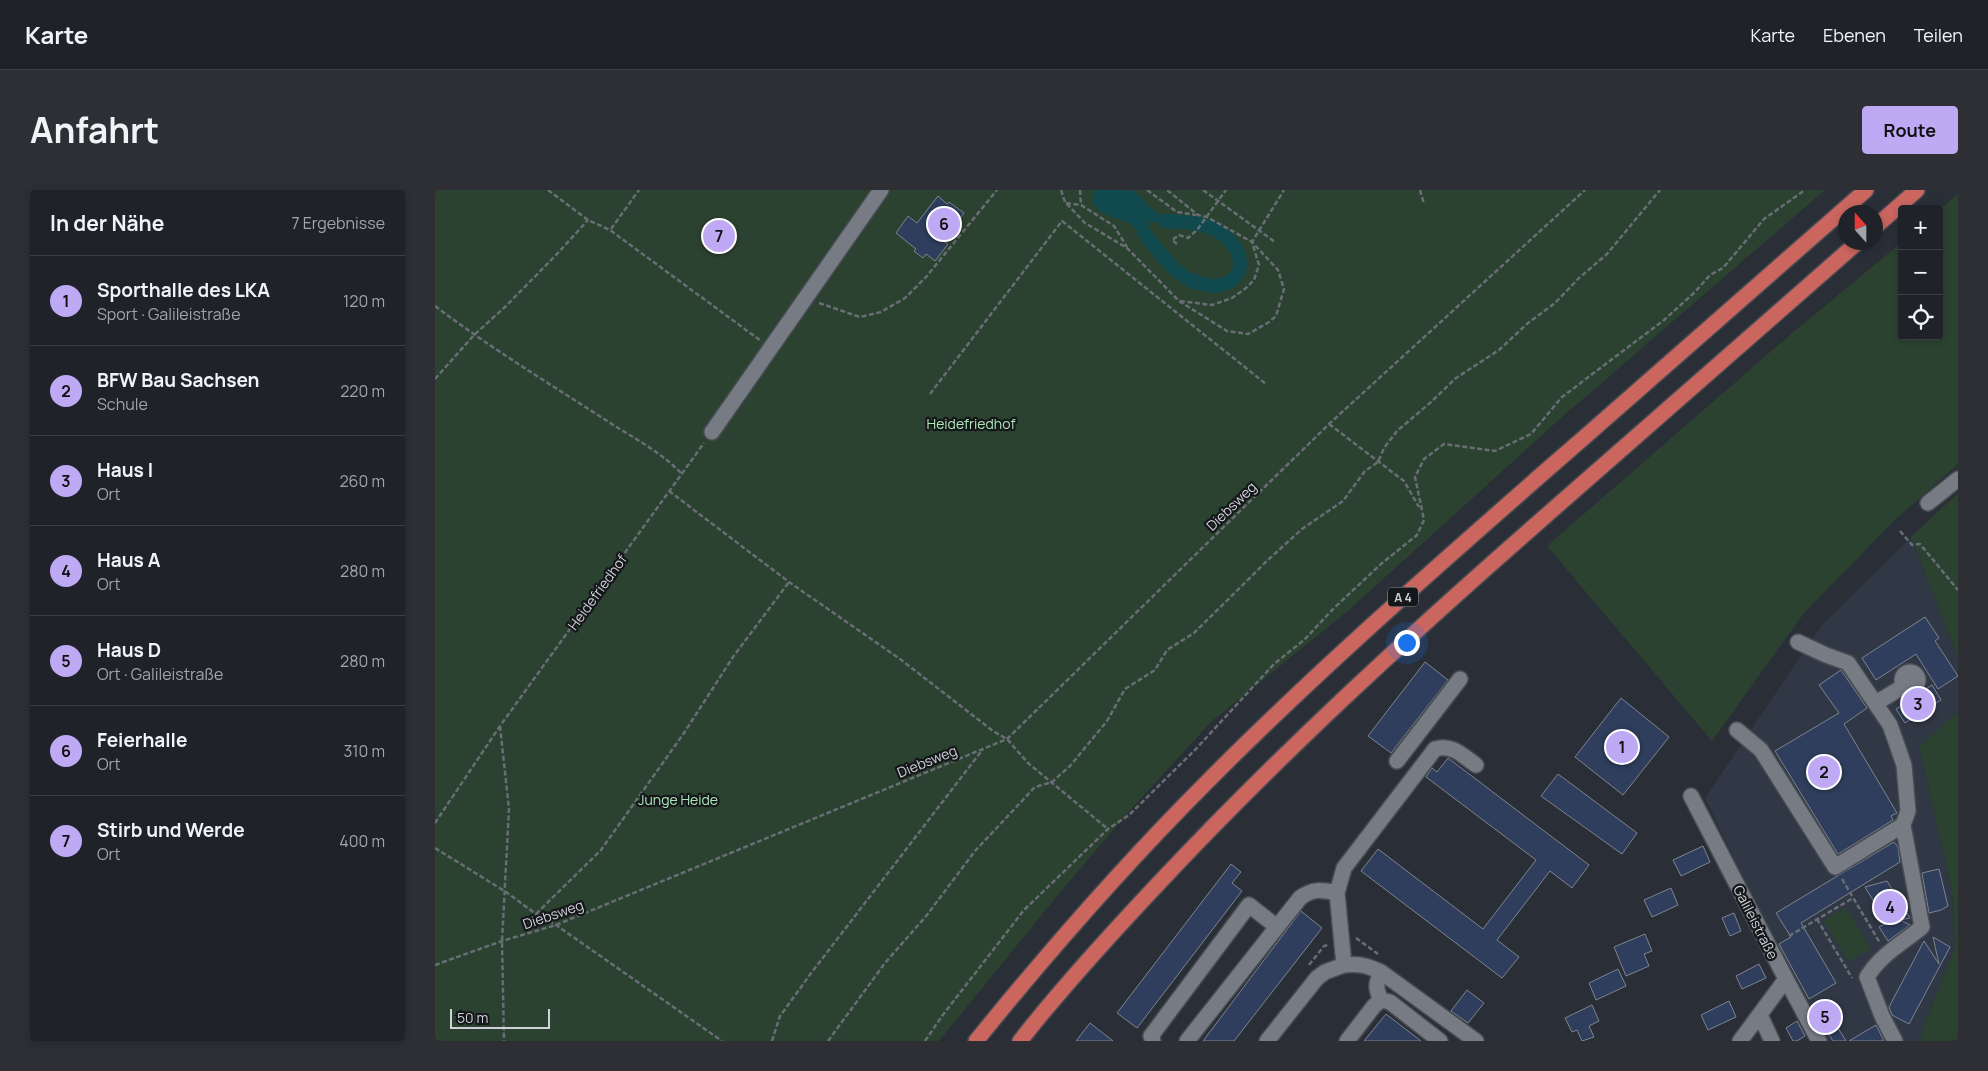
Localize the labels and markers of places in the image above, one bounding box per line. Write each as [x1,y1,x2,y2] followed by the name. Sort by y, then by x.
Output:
[928,205,960,243] pin: 6
[703,217,735,255] pin: 7
[1902,685,1934,723] pin: 3
[1606,728,1638,766] pin: 1
[1808,753,1840,791] pin: 2
[1874,888,1906,926] pin: 4
[1809,998,1841,1036] pin: 5

